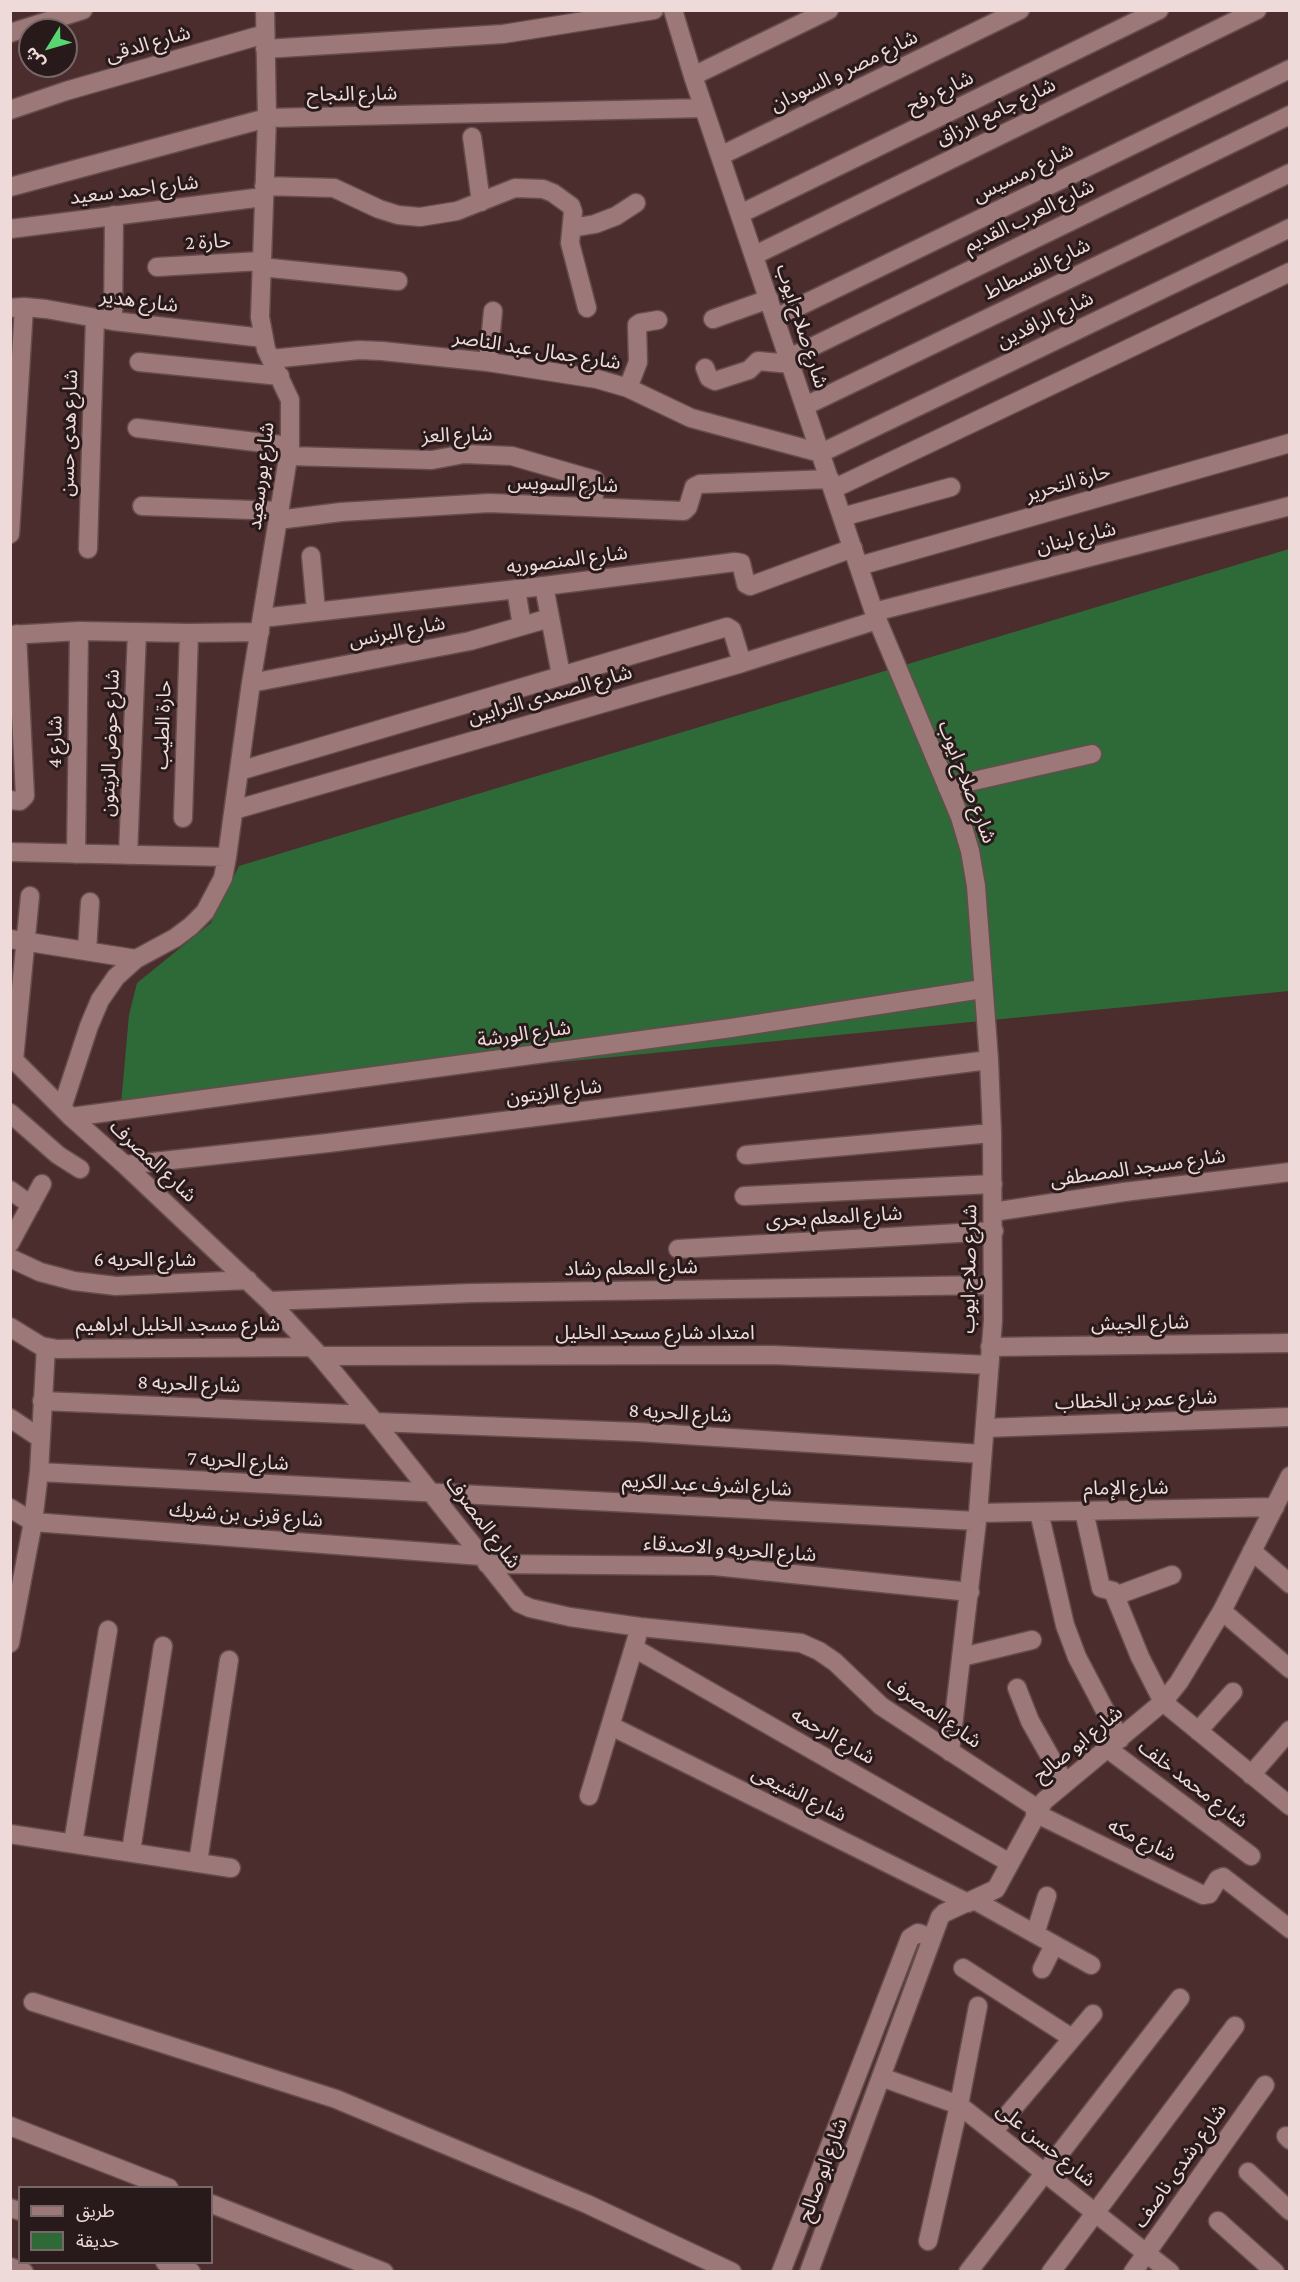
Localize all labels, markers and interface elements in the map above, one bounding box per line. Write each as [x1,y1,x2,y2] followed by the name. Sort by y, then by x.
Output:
[18,18,78,78] north arrow
[103,20,193,68] street label: شارع الدقى
[766,25,922,117] street label: شارع مصر و السودان
[21,44,48,72] text: ش
[903,66,977,118] street label: شارع رفح
[932,73,1060,151] street label: شارع جامع الرزاق
[306,81,398,107] street label: شارع النجاح
[968,138,1078,208] street label: شارع رمسيس
[68,170,200,210] street label: شارع احمد سعيد
[960,174,1098,258] street label: شارع العرب القديم
[185,229,231,255] street label: حارة 2
[980,233,1094,305] street label: شارع الفسطاط
[771,261,833,391] street label: شارع صلاح ايوب
[98,284,180,318] street label: شارع هدير
[993,286,1097,354] street label: شارع الرافدين
[451,325,623,375] street label: شارع جمال عبد الناصر
[55,369,83,497] street label: شارع هدى حسن
[242,421,280,531] street label: شارع بورسعيد
[421,422,493,448] street label: شارع العز
[1023,459,1113,507] street label: حارة التحرير
[507,470,619,498] street label: شارع السويس
[1034,517,1118,559] street label: شارع لبنان
[505,541,629,579] street label: شارع المنصوريه
[347,611,447,653] street label: شارع البرنس
[465,660,635,730] street label: شارع الصمدى الترابين
[95,669,125,817] street label: شارع حوض الزيتون
[149,680,177,770] street label: حارة الطيب
[43,715,67,769] street label: شارع 4
[933,717,1001,847] street label: شارع صلاح ايوب
[476,1016,572,1052] street label: شارع الورشة
[505,1074,603,1110] street label: شارع الزيتون
[105,1115,201,1207] street label: شارع المصرف
[1049,1144,1227,1192] street label: شارع مسجد المصطفى
[765,1201,903,1233] street label: شارع المعلم بحرى
[956,1204,982,1334] street label: شارع صلاح ايوب
[94,1248,196,1272] street label: شارع الحريه 6
[564,1255,698,1281] street label: شارع المعلم رشاد
[1091,1310,1189,1336] street label: شارع الجيش
[76,1313,280,1337] street label: شارع مسجد الخليل ابراهيم
[555,1321,755,1345] street label: امتداد شارع مسجد الخليل
[137,1370,241,1398] street label: شارع الحريه 8
[1054,1385,1218,1415] street label: شارع عمر بن الخطاب
[628,1398,732,1428] street label: شارع الحريه 8
[187,1446,289,1476] street label: شارع الحريه 7
[622,1469,792,1501] street label: شارع اشرف عبد الكريم
[440,1471,526,1573] street label: شارع المصرف
[1083,1475,1169,1501] street label: شارع الإمام
[168,1498,324,1532] street label: شارع قرنى بن شريك
[643,1531,817,1567] street label: شارع الحريه و الاصدقاء
[882,1671,986,1753] street label: شارع المصرف
[1028,1701,1128,1787] street label: شارع ابو صالح
[787,1702,879,1770] street label: شارع الرحمه
[1133,1735,1253,1833] street label: شارع محمد خلف
[748,1761,850,1827] street label: شارع الشيعى
[1104,1813,1180,1867] street label: شارع مكه
[992,2098,1100,2192] street label: شارع حسن على
[1128,2099,1232,2233] street label: شارع رشدى ناصف
[793,2115,853,2225] street label: شارع ابو صالح
[18,2186,213,2264] legend
[76,2201,115,2221] text: طريق
[76,2231,119,2251] text: حديقة

